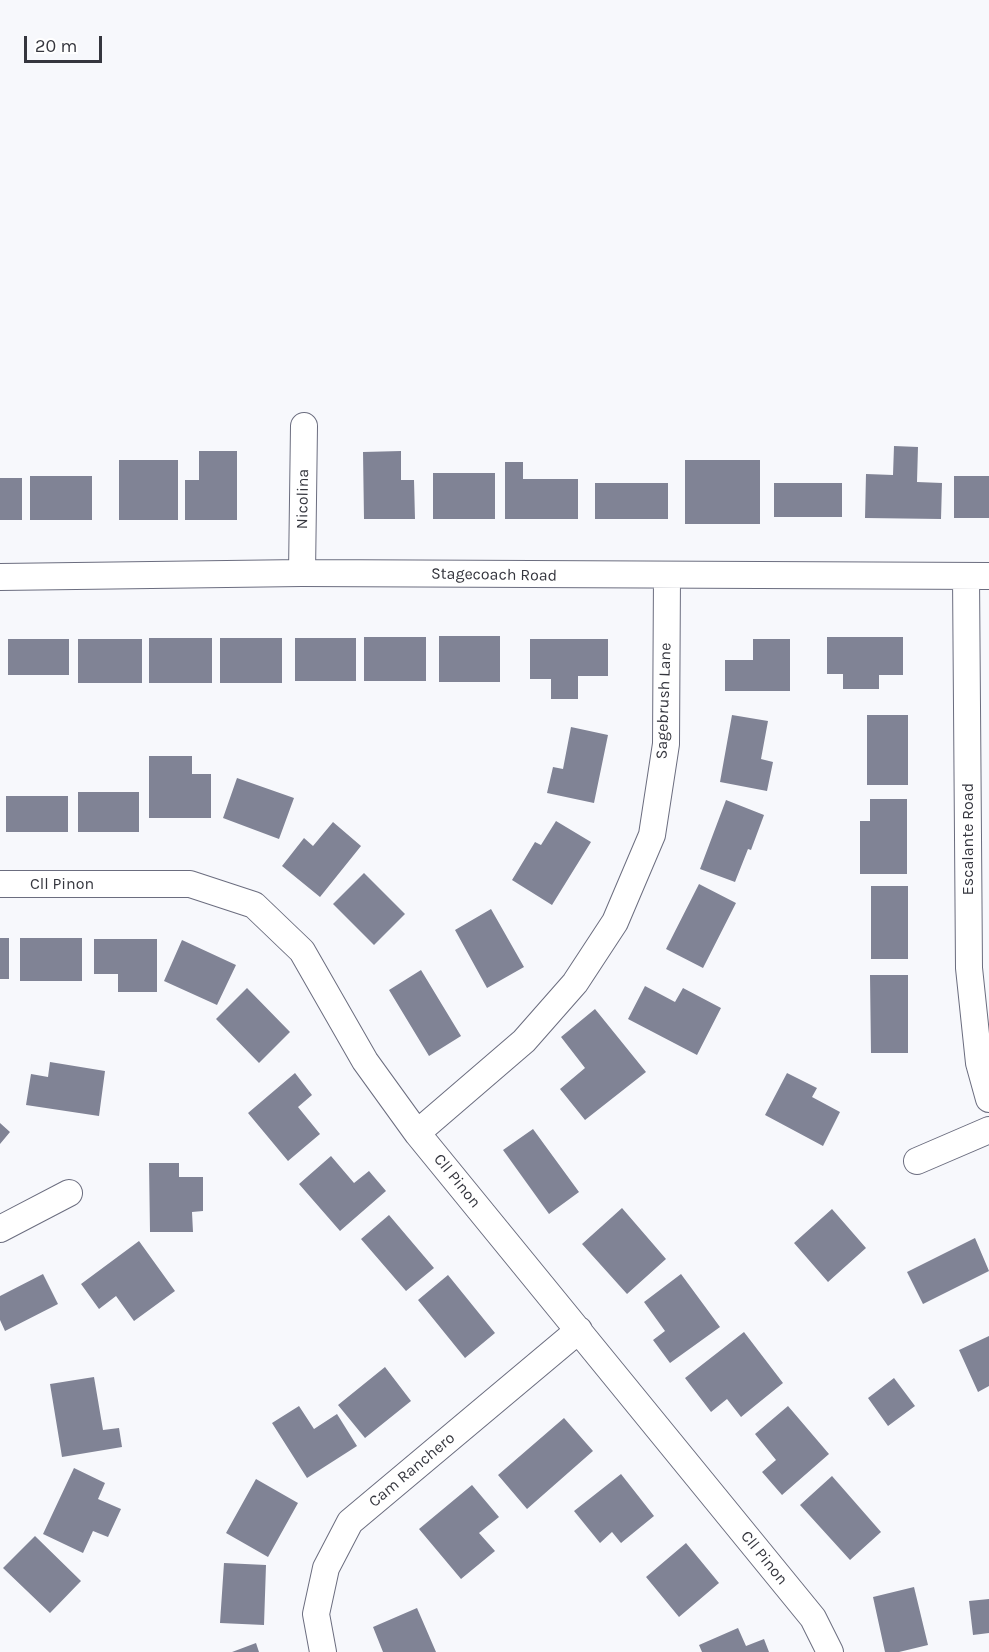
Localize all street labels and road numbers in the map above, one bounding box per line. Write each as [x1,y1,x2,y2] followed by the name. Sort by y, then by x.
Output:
[293,469,313,529] street label: Nicolina
[431,564,557,586] street label: Stagecoach Road
[652,642,676,760] street label: Sagebrush Lane
[958,783,978,895] street label: Escalante Road
[30,874,94,894] street label: Cll Pinon
[429,1150,485,1212] street label: Cll Pinon
[365,1428,459,1512] street label: Cam Ranchero
[736,1527,792,1589] street label: Cll Pinon

